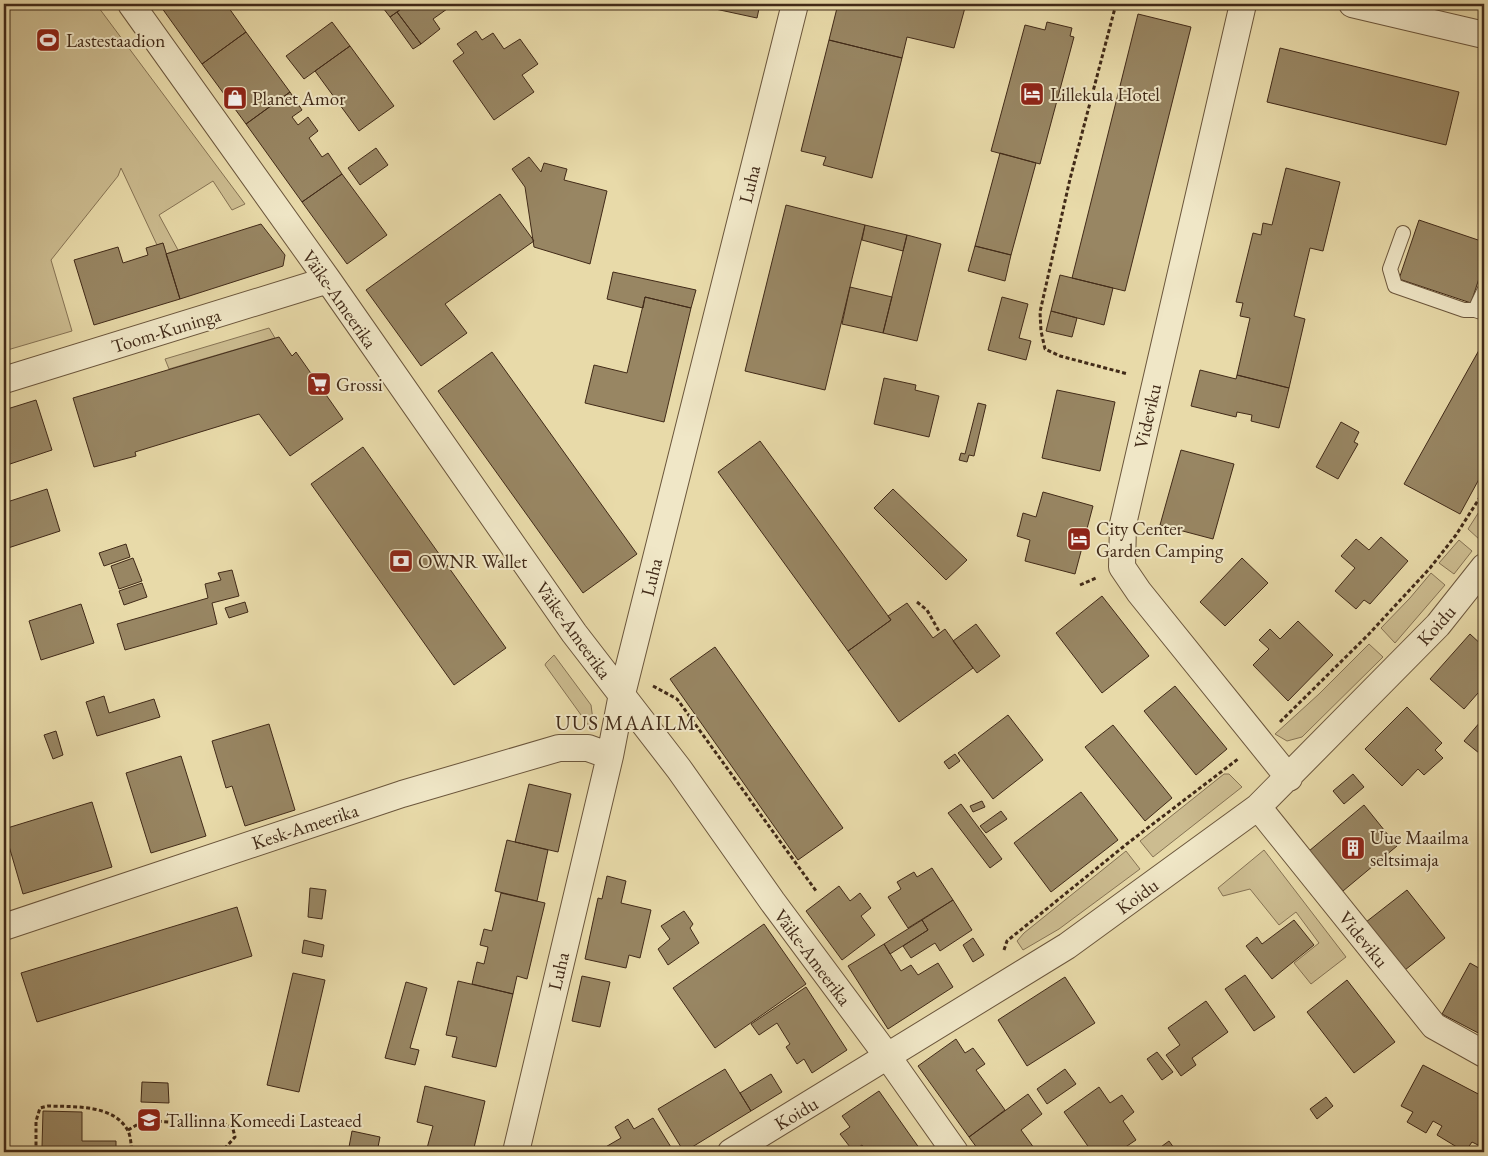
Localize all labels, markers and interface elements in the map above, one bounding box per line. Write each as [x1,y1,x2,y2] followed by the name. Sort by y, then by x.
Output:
[35,27,61,53] sports icon: Lastestaadion
[66,28,165,53] place label: Lastestaadion
[1019,81,1045,107] hotel icon: Lillekula Hotel
[1050,82,1160,107] place label: Lillekula Hotel
[222,85,248,111] shop icon: Planet Amor
[252,86,346,111] place label: Planet Amor
[733,162,766,206] street label: Luha
[296,245,383,354] street label: Väike-Ameerika
[108,302,224,359] street label: Toom-Kuninga
[306,371,332,397] supermarket icon: Grossi
[336,372,383,397] place label: Grossi
[1128,381,1167,451] street label: Videviku
[1096,516,1224,563] place label: City Center Garden Camping
[1066,526,1092,552] hotel icon: City Center Garden Camping
[388,548,414,574] bank icon: OWNR Wallet
[418,549,527,574] place label: OWNR Wallet
[635,555,668,599] street label: Luha
[530,577,618,684] street label: Väike-Ameerika
[1411,600,1461,651] street label: Koidu
[555,709,697,736] district label: UUS MAAILM
[249,797,362,855] street label: Kesk-Ameerika
[1370,825,1469,872] place label: Uue Maailma seltsimaja
[1340,835,1366,861] building icon: Uue Maailma seltsimaja
[1111,873,1164,920] street label: Koidu
[768,904,857,1011] street label: Väike-Ameerika
[1333,906,1394,973] street label: Videviku
[542,949,575,993] street label: Luha
[770,1091,823,1136] street label: Koidu
[136,1107,162,1133] school or university icon: Tallinna Komeedi Lasteaed
[166,1108,362,1133] place label: Tallinna Komeedi Lasteaed

